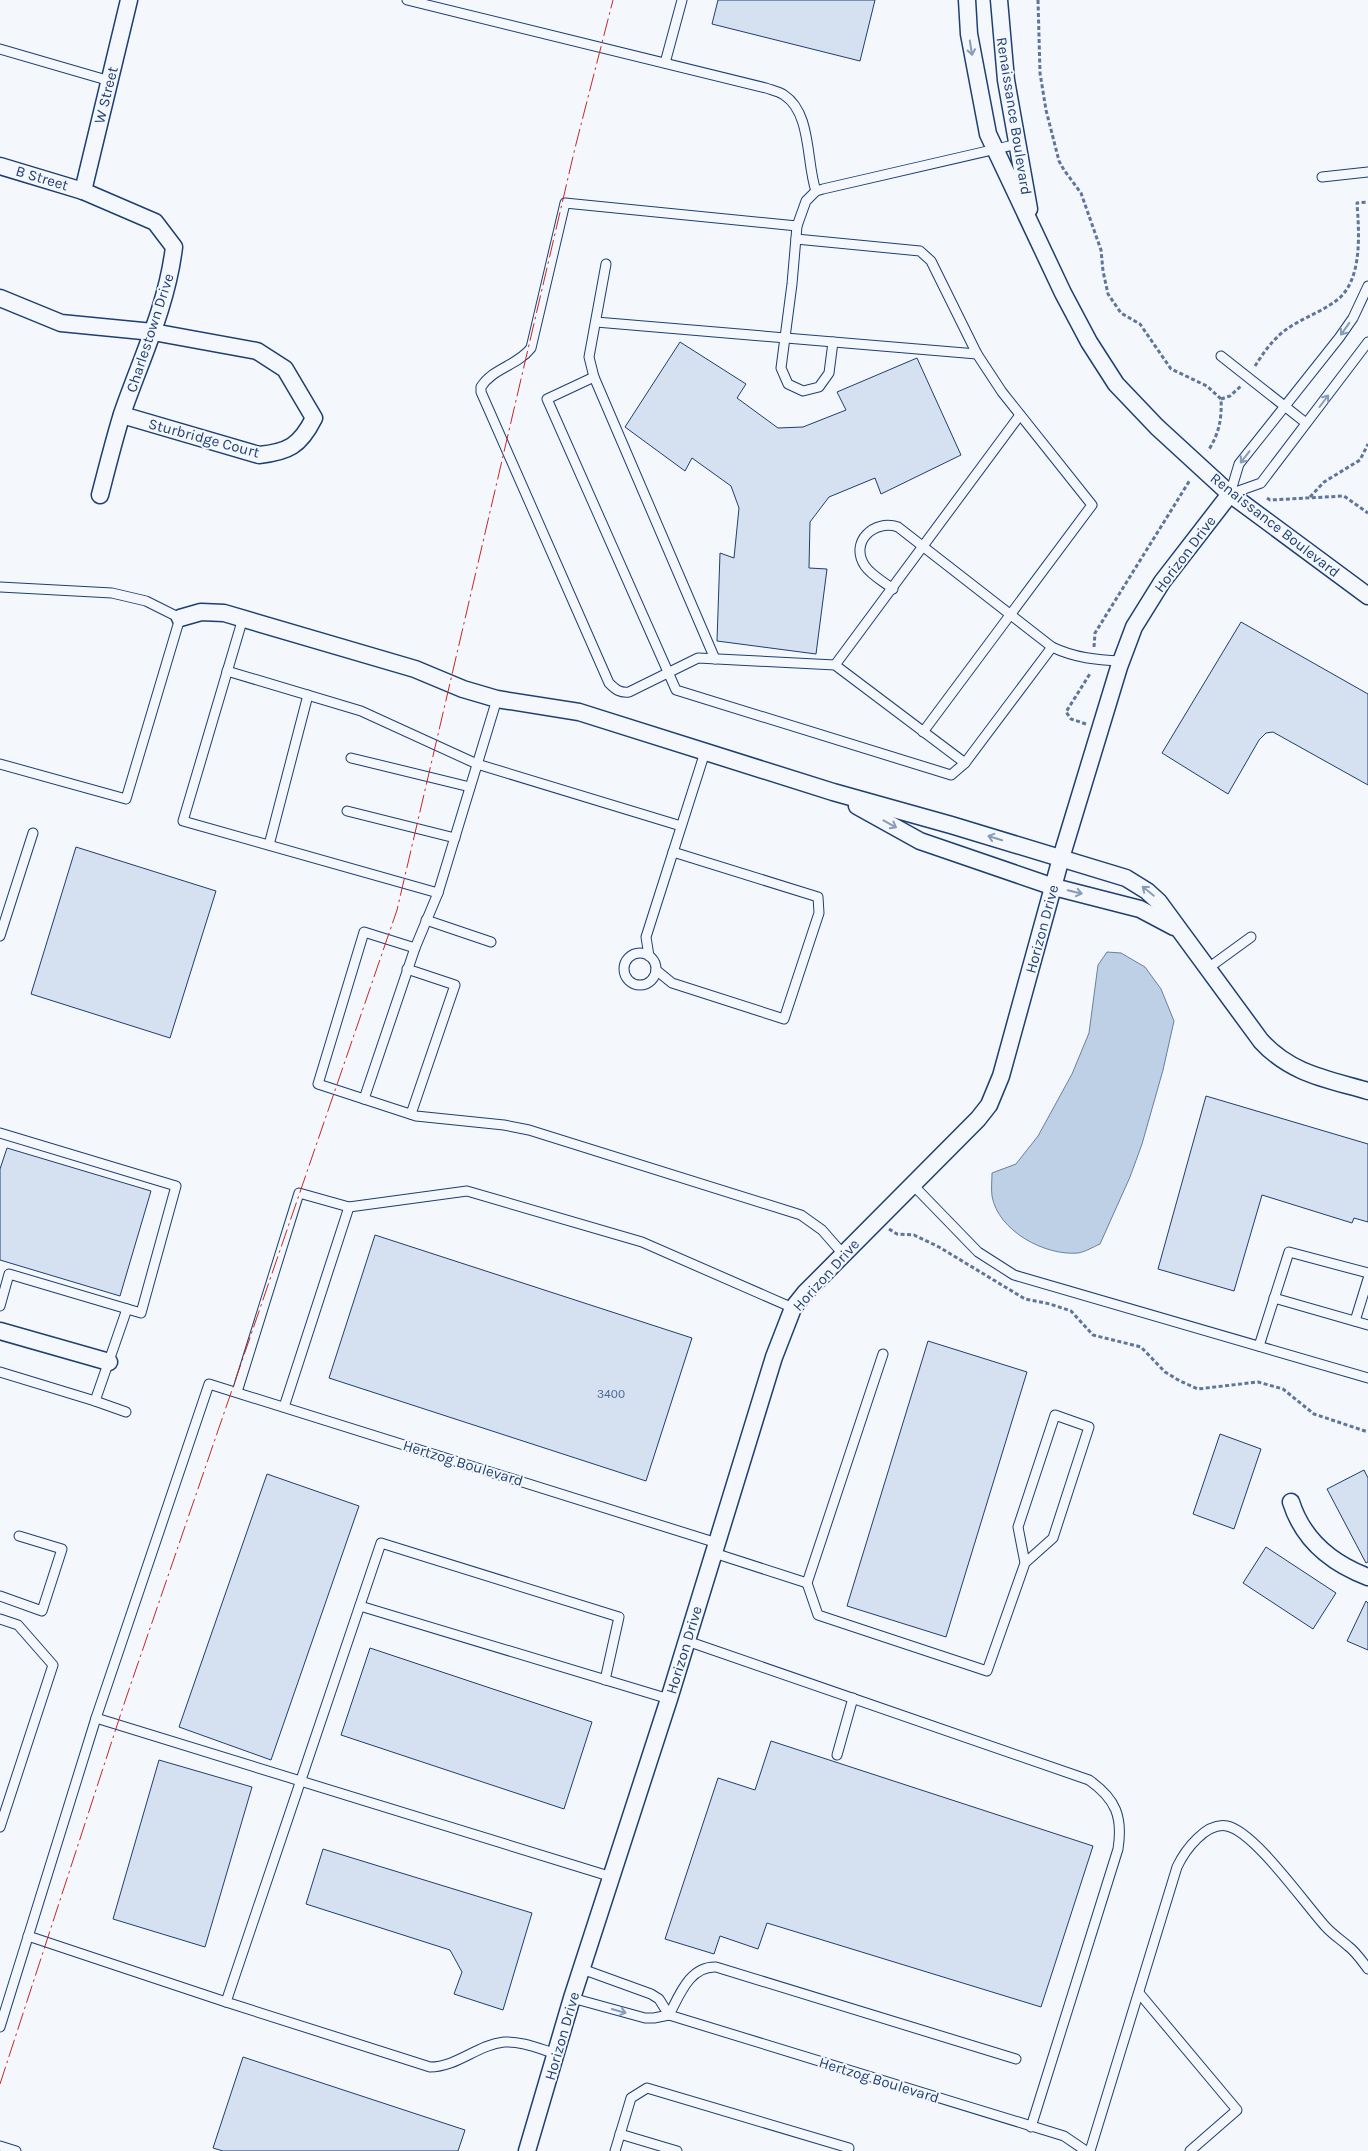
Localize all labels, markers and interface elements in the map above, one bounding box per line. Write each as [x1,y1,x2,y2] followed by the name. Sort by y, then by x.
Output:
[993,36,1035,196] street label: Renaissance Boulevard
[967,40,977,56] one-way arrow
[90,64,122,125] street label: W Street
[14,161,71,195] street label: B Street
[122,271,178,395] street label: Charlestown Drive
[1340,322,1350,336] one-way arrow
[1318,395,1329,408] one-way arrow
[147,415,262,462] street label: Sturbridge Court
[1239,450,1250,463] one-way arrow
[1207,469,1343,581] street label: Renaissance Boulevard
[1150,512,1220,596] street label: Horizon Drive
[883,819,898,829] one-way arrow
[987,833,1003,843] one-way arrow
[1022,883,1062,975] street label: Horizon Drive
[1141,886,1154,897] one-way arrow
[1067,888,1083,898] one-way arrow
[789,1235,863,1315] street label: Horizon Drive
[597,1387,625,1401] house number: 3400
[401,1436,525,1490] street label: Hertzog Boulevard
[662,1604,706,1696] street label: Horizon Drive
[541,1990,583,2082] street label: Horizon Drive
[611,2006,627,2016] one-way arrow
[817,2053,941,2107] street label: Hertzog Boulevard

